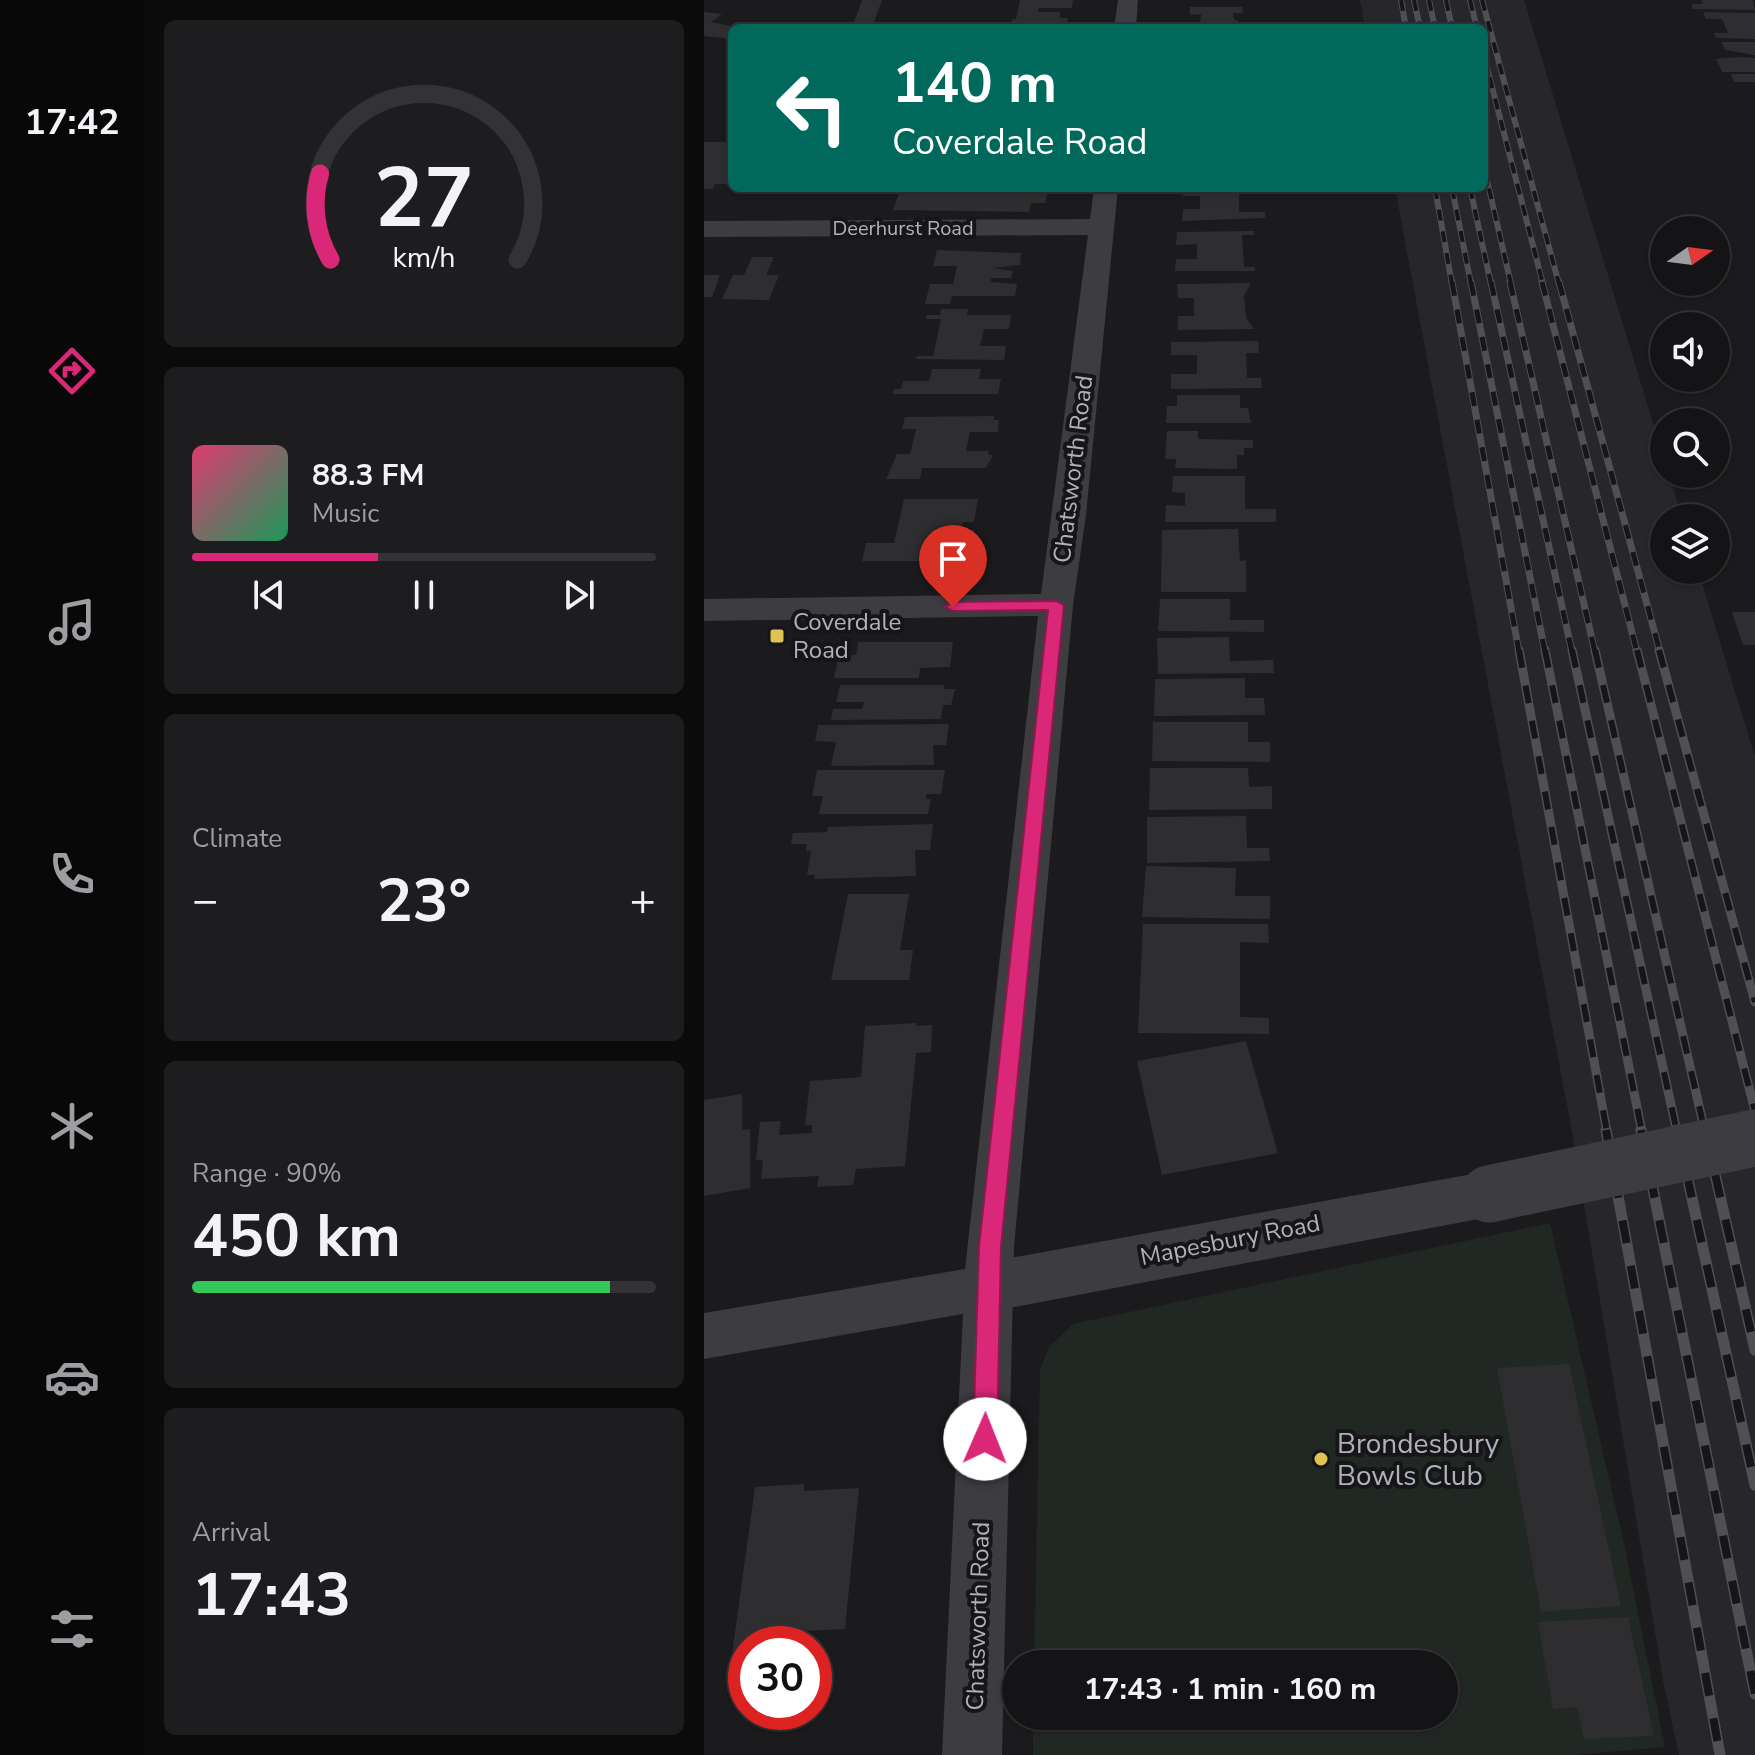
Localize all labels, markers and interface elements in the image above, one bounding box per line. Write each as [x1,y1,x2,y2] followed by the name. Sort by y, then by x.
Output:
[892,45,1057,122] text: 140 m
[760,56,864,160] icon: left
[24,98,120,147] text: 17:42
[892,118,1148,167] text: Coverdale Road
[374,141,474,254] text: 27
[832,215,974,242] street label: Deerhurst Road
[1650,216,1730,296] north arrow
[1650,216,1730,584] map controls
[393,238,455,277] text: km/h
[1650,312,1730,392] button: sound
[44,343,100,399] icon: directions
[1046,373,1100,565] street label: Chatsworth Road
[1650,408,1730,488] button: search
[312,455,424,496] text: 88.3 FM
[312,496,379,531] text: Music
[1650,504,1730,584] button: layers
[919,525,987,607] pin
[931,537,975,581] icon: arrive
[247,573,291,617] icon: previous
[402,573,446,617] icon: pause
[557,573,601,617] icon: next
[44,594,100,650] icon: music
[793,606,901,666] place label: Coverdale Road
[768,627,786,645] marker: Coverdale Road
[192,821,282,856] text: Climate
[44,846,100,902] icon: phone
[377,860,471,942] text: 23°
[192,871,218,931] text: −
[630,871,656,931] text: +
[44,1098,100,1154] icon: climate
[192,1156,342,1191] text: Range · 90%
[192,1195,401,1277] text: 450 km
[1137,1207,1323,1273] street label: Mapesbury Road
[44,1349,100,1405] icon: car
[943,1397,1027,1481] position arrow
[1337,1425,1500,1495] place label: Brondesbury Bowls Club
[1312,1450,1330,1468] marker: Brondesbury Bowls Club
[192,1515,270,1550] text: Arrival
[959,1521,997,1711] street label: Chatsworth Road
[192,1554,351,1636] text: 17:43
[44,1601,100,1657] icon: filters
[728,1626,832,1730] speed limit sign: 30
[1084,1669,1376,1710] text: 17:43 · 1 min · 160 m

